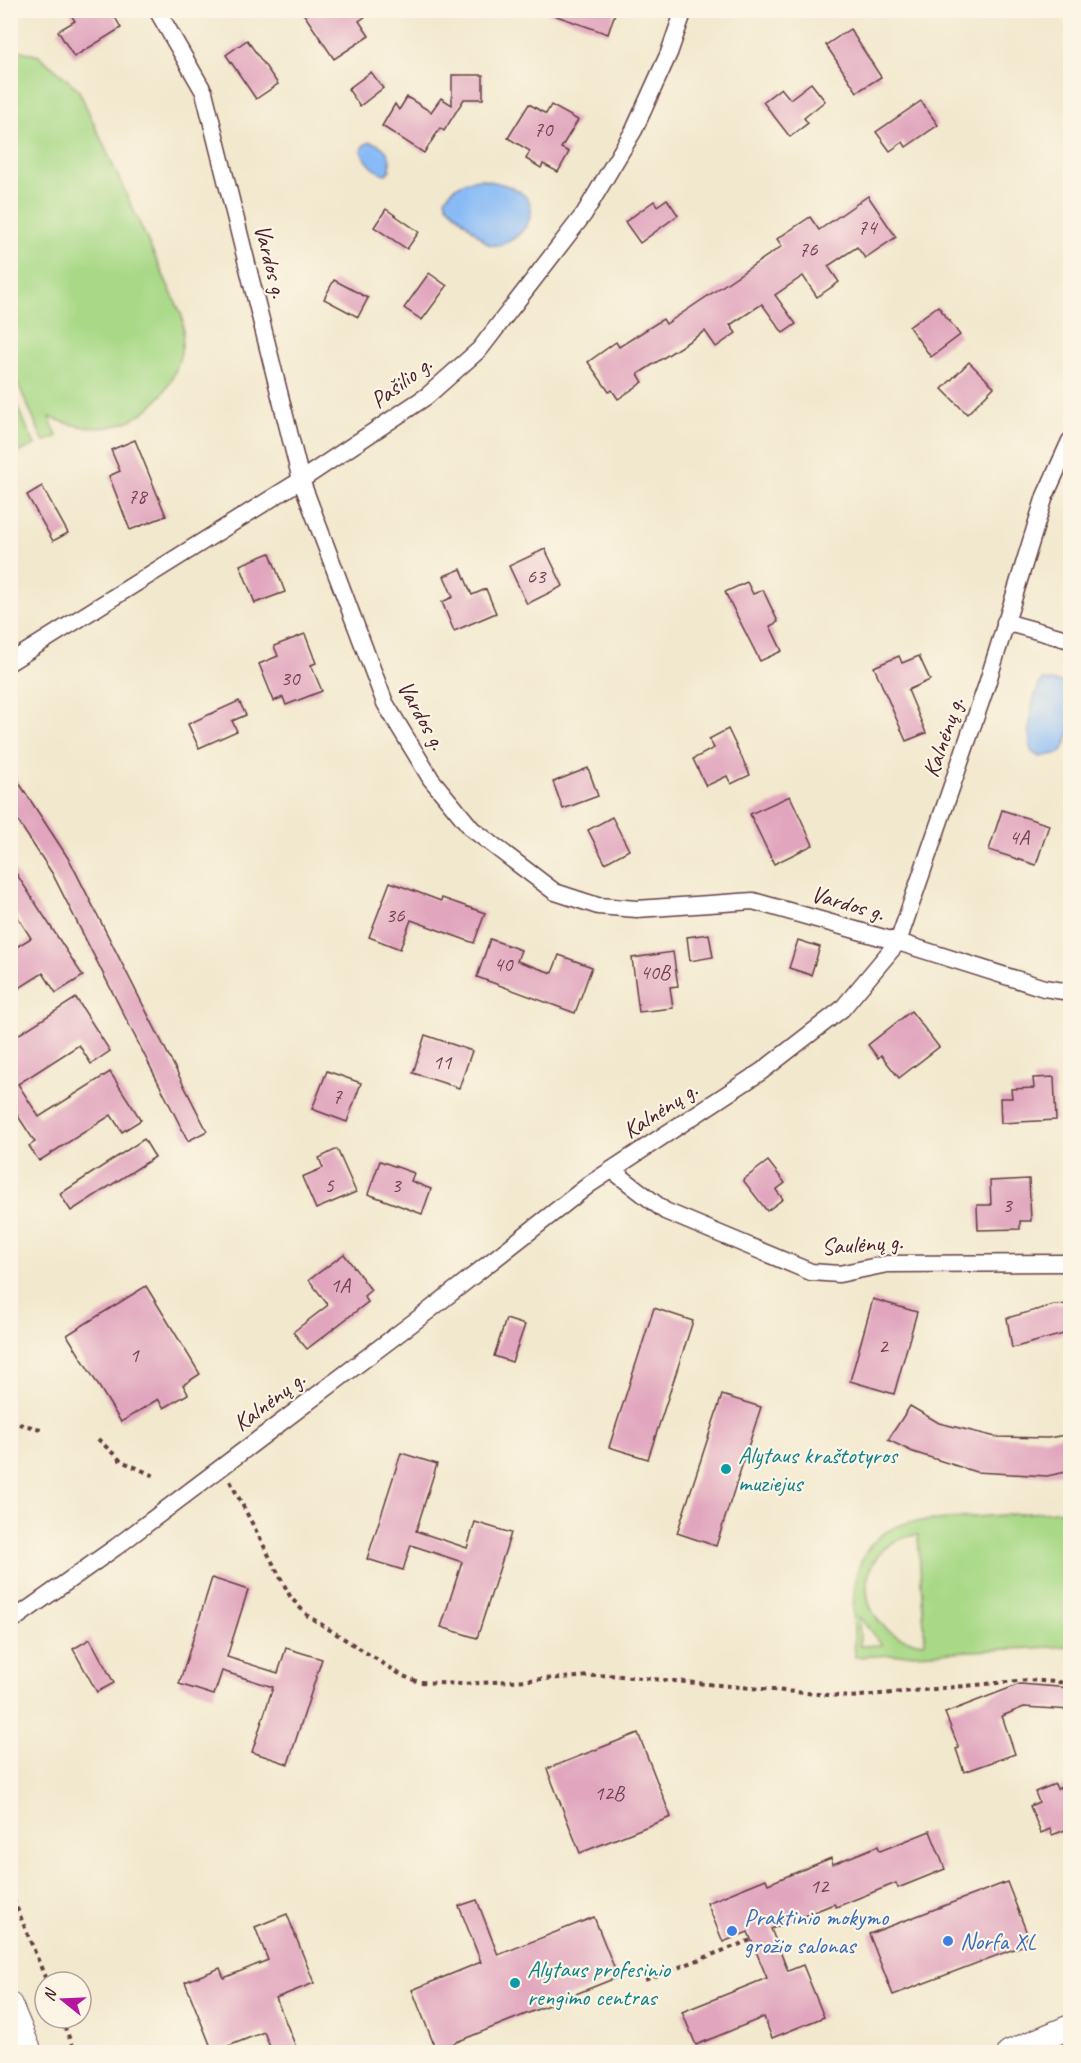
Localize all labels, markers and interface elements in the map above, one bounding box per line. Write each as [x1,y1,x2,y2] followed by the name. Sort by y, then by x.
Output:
[534,116,554,142] house number: 70
[858,214,879,240] house number: 74
[247,221,295,301] street label: Vardos g.
[799,236,818,262] house number: 76
[364,349,438,415] street label: Pašilio g.
[128,483,149,509] house number: 78
[527,563,547,589] house number: 63
[281,665,301,691] house number: 30
[391,675,453,755] street label: Vardos g.
[915,693,971,781] street label: Kalnėnų g.
[1009,824,1030,850] house number: 4A
[808,878,888,928] street label: Vardos g.
[386,902,405,928] house number: 36
[494,951,514,977] house number: 40
[640,959,672,985] house number: 40B
[433,1049,453,1075] house number: 11
[617,1075,703,1145] street label: Kalnėnų g.
[332,1083,343,1109] house number: 7
[324,1172,335,1198] house number: 5
[391,1172,402,1198] house number: 3
[1002,1192,1013,1218] house number: 3
[820,1226,904,1262] street label: Saulėnų g.
[330,1272,351,1298] house number: 1A
[878,1333,889,1359] house number: 2
[129,1342,140,1368] house number: 1
[227,1364,311,1438] street label: Kalnėnų g.
[738,1440,899,1498] place label: Alytaus kraštotyros muziejus
[719,1462,733,1476] marker: Alytaus kraštotyros muziejus
[594,1780,626,1806] house number: 12B
[810,1873,830,1899] house number: 12
[744,1902,890,1960] place label: Praktinio mokymo grožio salonas
[725,1924,739,1938] marker: Praktinio mokymo grožio salonas
[960,1926,1037,1956] place label: Norfa XL
[941,1934,955,1948] marker: Norfa XL
[527,1954,672,2012] place label: Alytaus profesinio rengimo centras
[33,1970,93,2030] north arrow
[508,1976,522,1990] marker: Alytaus profesinio rengimo centras
[39,1985,62,2003] text: N

